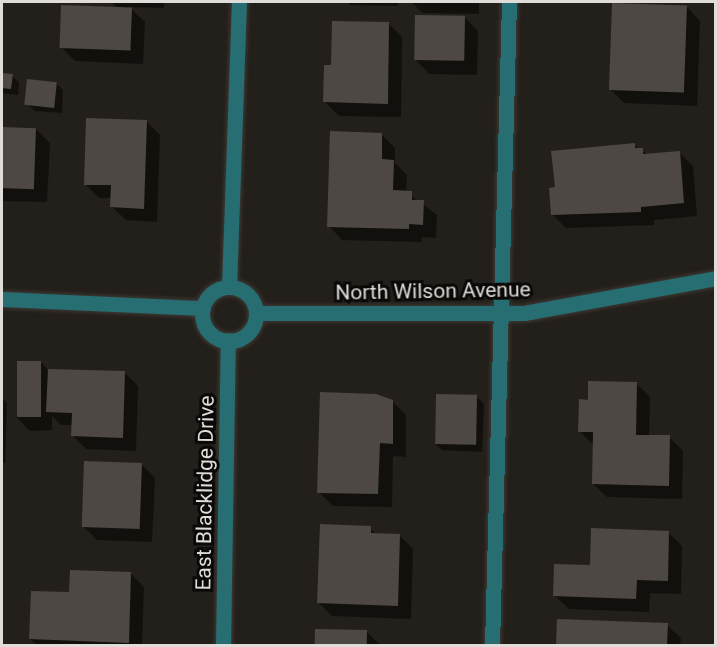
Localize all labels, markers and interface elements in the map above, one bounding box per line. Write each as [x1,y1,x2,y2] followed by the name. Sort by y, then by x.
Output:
[335,277,531,305] street label: North Wilson Avenue
[191,395,219,591] street label: East Blacklidge Drive

